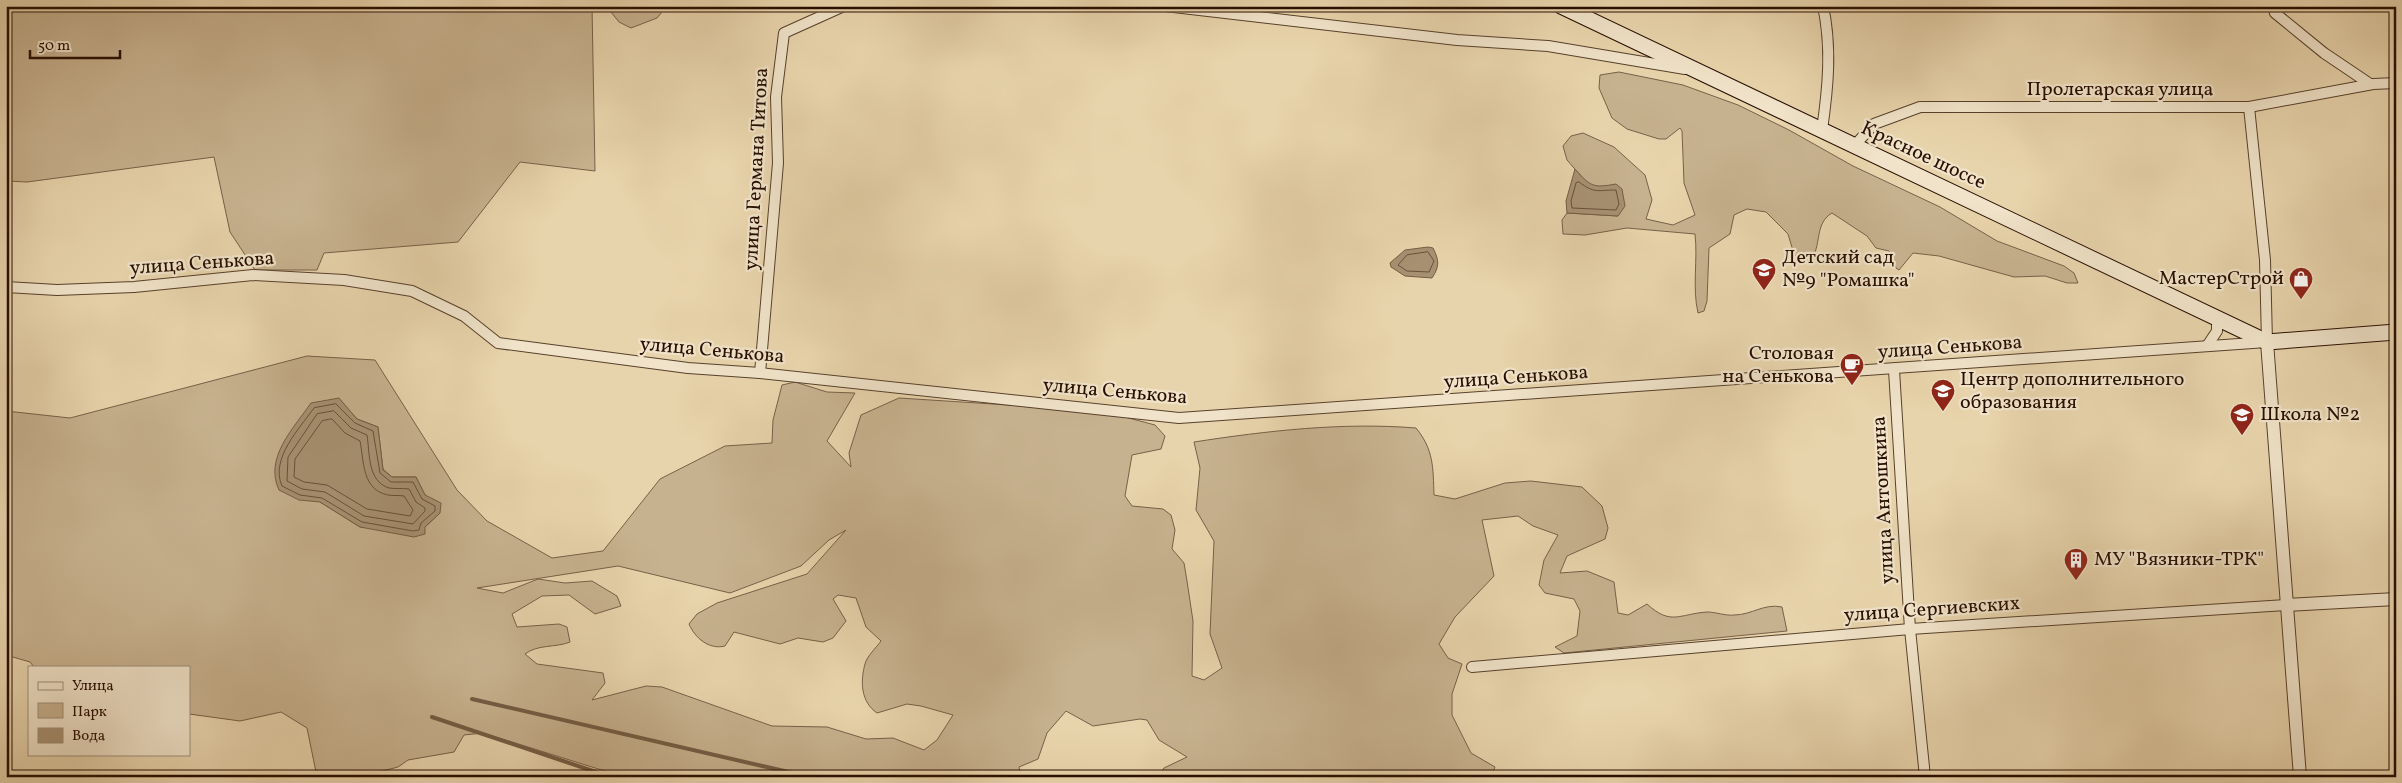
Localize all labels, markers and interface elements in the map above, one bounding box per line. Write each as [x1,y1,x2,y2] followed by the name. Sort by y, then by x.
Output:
[30,28,120,60] scale bar
[38,36,70,57] text: 50 m
[738,67,776,271] street label: улица Германа Титова
[2026,76,2214,104] street label: Пролетарская улица
[1856,115,1990,197] street label: Красное шоссе
[1782,244,1915,295] place label: Детский сад №9 "Ромашка"
[129,245,275,283] street label: улица Сенькова
[1751,257,1777,291] school or university icon: Детский сад №9 "Ромашка"
[2159,265,2284,293] place label: МастерСтрой
[2288,266,2314,300] shop icon: МастерСтрой
[1877,329,2023,367] street label: улица Сенькова
[638,331,786,371] street label: улица Сенькова
[1722,340,1834,391] place label: Столовая на Сенькова
[1839,352,1865,386] cafe icon: Столовая на Сенькова
[1443,359,1589,397] street label: улица Сенькова
[1960,366,2184,417] place label: Центр дополнительного образования
[1041,372,1189,412] street label: улица Сенькова
[1930,378,1956,412] school or university icon: Центр дополнительного образования
[2260,401,2360,429] place label: Школа №2
[2229,402,2255,436] school or university icon: Школа №2
[1866,415,1902,585] street label: улица Антошкина
[2094,546,2264,574] place label: МУ "Вязники-ТРК"
[2063,547,2089,581] building icon: МУ "Вязники-ТРК"
[1843,590,2021,630] street label: улица Сергиевских
[28,666,190,756] legend
[72,676,114,697] text: Улица
[72,702,107,723] text: Парк
[72,726,105,747] text: Вода

